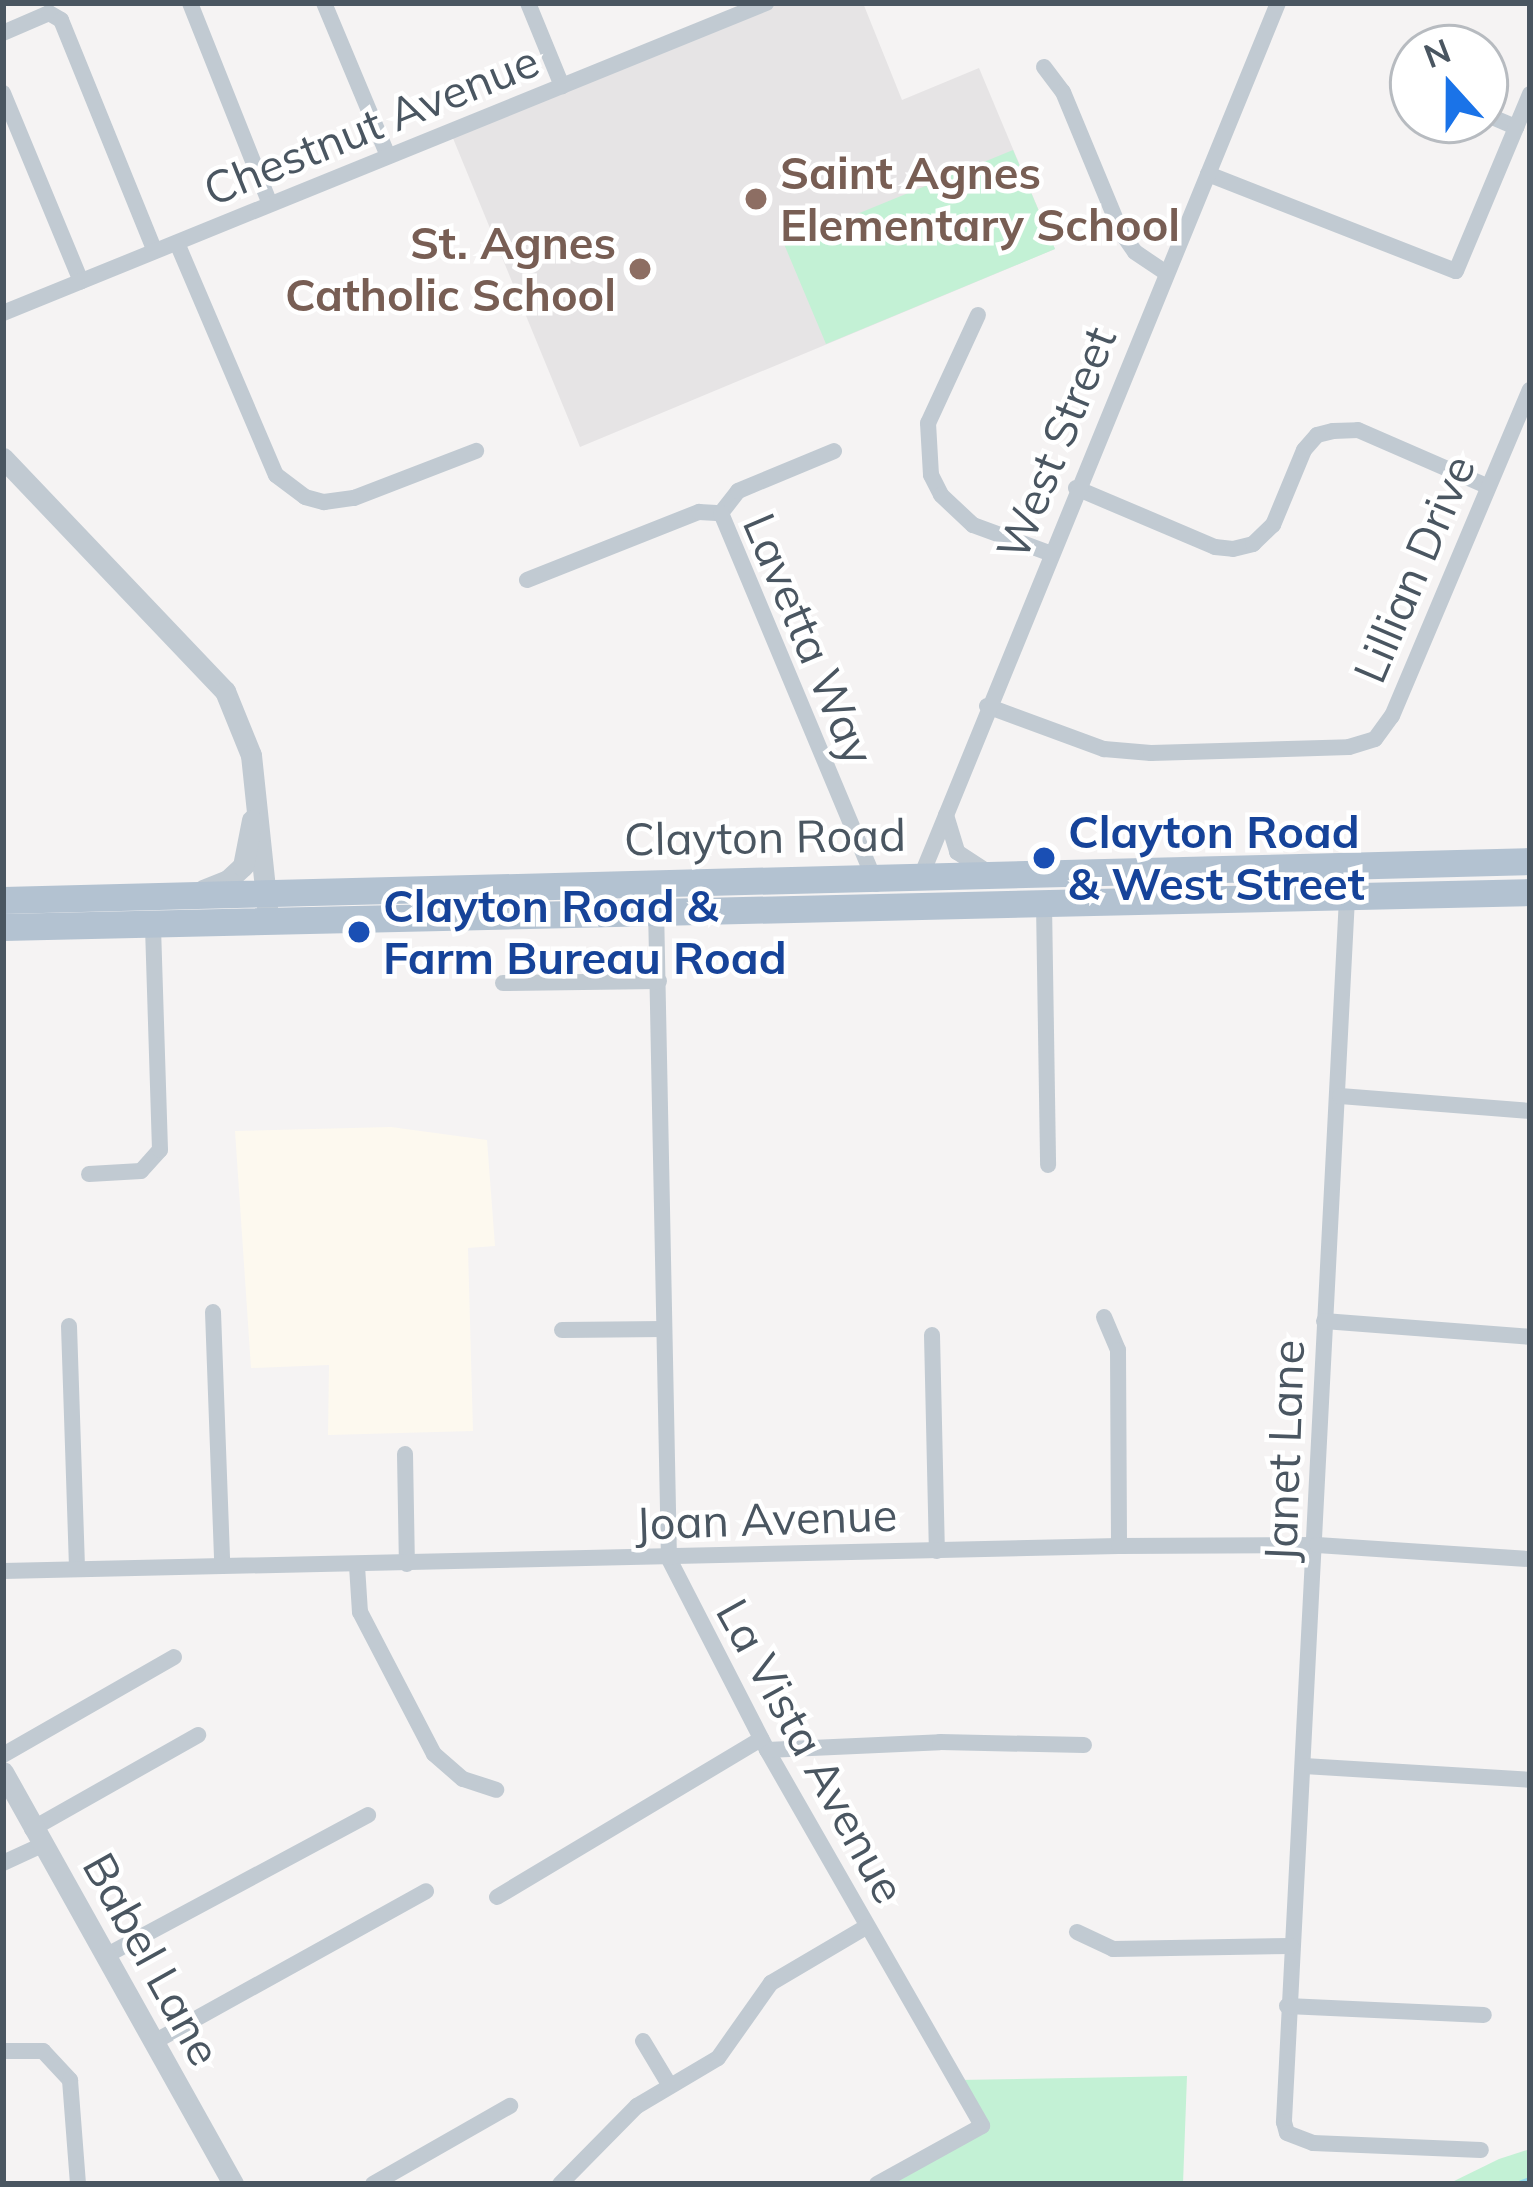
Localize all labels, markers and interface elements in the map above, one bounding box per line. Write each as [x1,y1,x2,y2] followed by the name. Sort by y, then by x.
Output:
[1389,24,1509,144] north arrow
[1418,29,1456,76] text: N
[196,33,546,217] street label: Chestnut Avenue
[780,146,1180,252] place label: Saint Agnes Elementary School
[743,186,769,212] marker: Saint Agnes Elementary School
[285,216,616,322] place label: St. Agnes Catholic School
[627,256,653,282] marker: St. Agnes Catholic School
[985,319,1127,567] street label: West Street
[1342,447,1486,691] street label: Lillian Drive
[732,506,886,772] street label: Lavetta Way
[1068,805,1365,911] place label: Clayton Road & West Street
[623,808,907,866] street label: Clayton Road
[1031,845,1057,871] marker: Clayton Road & West Street
[383,879,787,985] place label: Clayton Road & Farm Bureau Road
[346,919,372,945] marker: Clayton Road & Farm Bureau Road
[1253,1339,1315,1563] street label: Janet Lane
[634,1487,898,1551] street label: Joan Avenue
[705,1590,917,1912] street label: La Vista Avenue
[72,1844,232,2074] street label: Babel Lane

